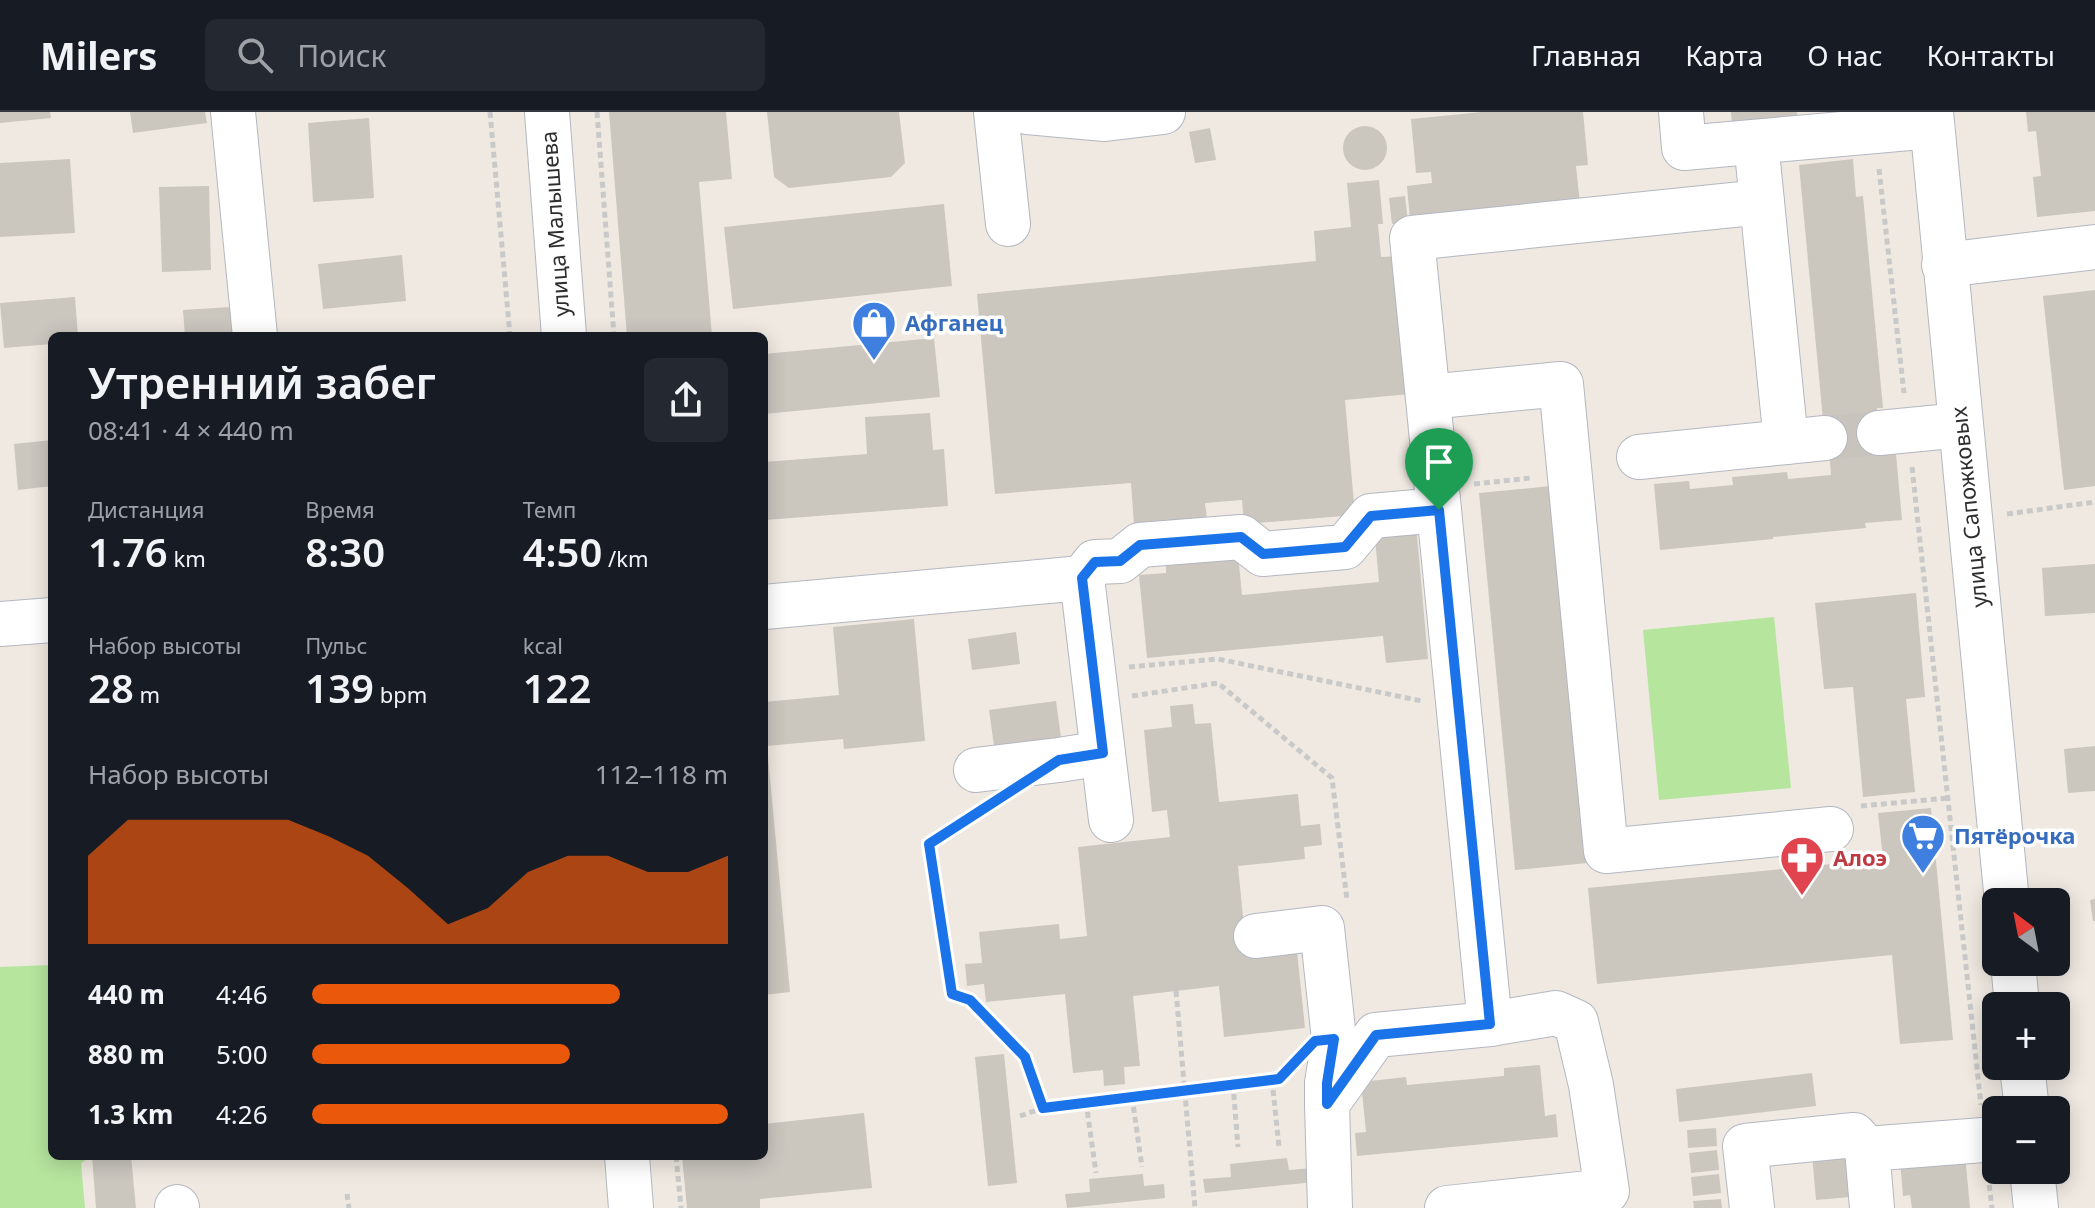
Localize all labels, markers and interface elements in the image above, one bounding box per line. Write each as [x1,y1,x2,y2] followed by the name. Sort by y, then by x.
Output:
[205,19,765,91] search box
[40,29,157,81] text: Milers
[233,33,277,77] icon: search
[297,35,386,76] text: Поиск
[1531,36,1641,74] text: Главная
[1685,36,1763,74] text: Карта
[1807,36,1883,74] text: О нас
[1927,36,2055,74] text: Контакты
[533,130,575,318] street label: улица Малышева
[850,299,898,362] shop icon: Афганец
[905,307,1004,337] place label: Афганец
[88,352,436,412] text: Утренний забег
[644,358,728,442] button: share
[1942,404,1993,609] street label: улица Сапожковых
[88,412,294,448] text: 08:41 · 4 × 440 m
[1405,428,1473,510] pin
[1417,440,1461,484] icon: arrive
[88,494,204,524] text: Дистанция
[305,494,375,524] text: Время
[523,494,576,524] text: Темп
[88,524,168,579] text: 1.76
[305,524,385,579] text: 8:30
[523,524,602,579] text: 4:50
[168,543,206,573] text: km
[602,543,649,573] text: /km
[88,630,241,660] text: Набор высоты
[305,630,367,660] text: Пульс
[523,630,563,660] text: kcal
[88,660,134,715] text: 28
[305,660,374,715] text: 139
[523,660,591,715] text: 122
[134,679,160,709] text: m
[374,679,427,709] text: bpm
[88,756,269,792] text: Набор высоты
[595,756,728,792] text: 112–118 m
[1899,812,1947,875] supermarket icon: Пятёрочка
[1954,820,2075,850] place label: Пятёрочка
[1778,834,1826,897] pharmacy icon: Алоэ
[1833,842,1887,872] place label: Алоэ
[1982,888,2070,976] north arrow
[1982,888,2070,1184] map controls
[88,976,165,1012] text: 440 m
[216,976,268,1012] text: 4:46
[1982,992,2070,1080] button: +
[88,1036,165,1072] text: 880 m
[216,1036,268,1072] text: 5:00
[88,1096,173,1132] text: 1.3 km
[216,1096,268,1132] text: 4:26
[1982,1096,2070,1184] button: −

